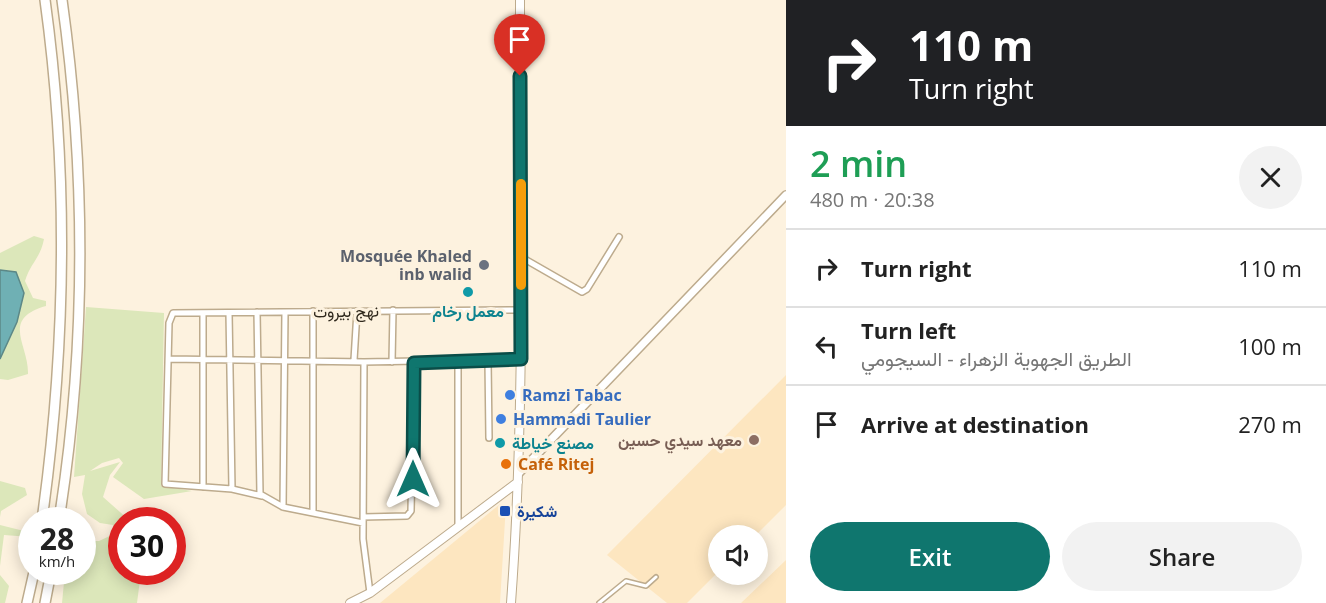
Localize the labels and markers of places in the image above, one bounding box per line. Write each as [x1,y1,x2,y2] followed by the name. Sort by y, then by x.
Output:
[494,14,545,76] pin
[340,245,472,285] place label: Mosquée Khaled inb walid
[477,258,491,272] marker: Mosquée Khaled inb walid
[461,285,475,299] marker: معمل رخام
[432,300,504,322] place label: معمل رخام
[522,384,622,406] place label: Ramzi Tabac
[503,388,517,402] marker: Ramzi Tabac
[513,408,651,430] place label: Hammadi Taulier
[494,412,508,426] marker: Hammadi Taulier
[618,429,742,454] place label: معهد سيدي حسين
[512,432,594,455] place label: مصنع خياطة
[747,433,761,447] marker: معهد سيدي حسين
[493,436,507,450] marker: مصنع خياطة
[518,453,594,475] place label: Café Ritej
[499,457,513,471] marker: Café Ritej
[517,500,557,522] place label: شكيرة
[498,504,512,518] marker: شكيرة

